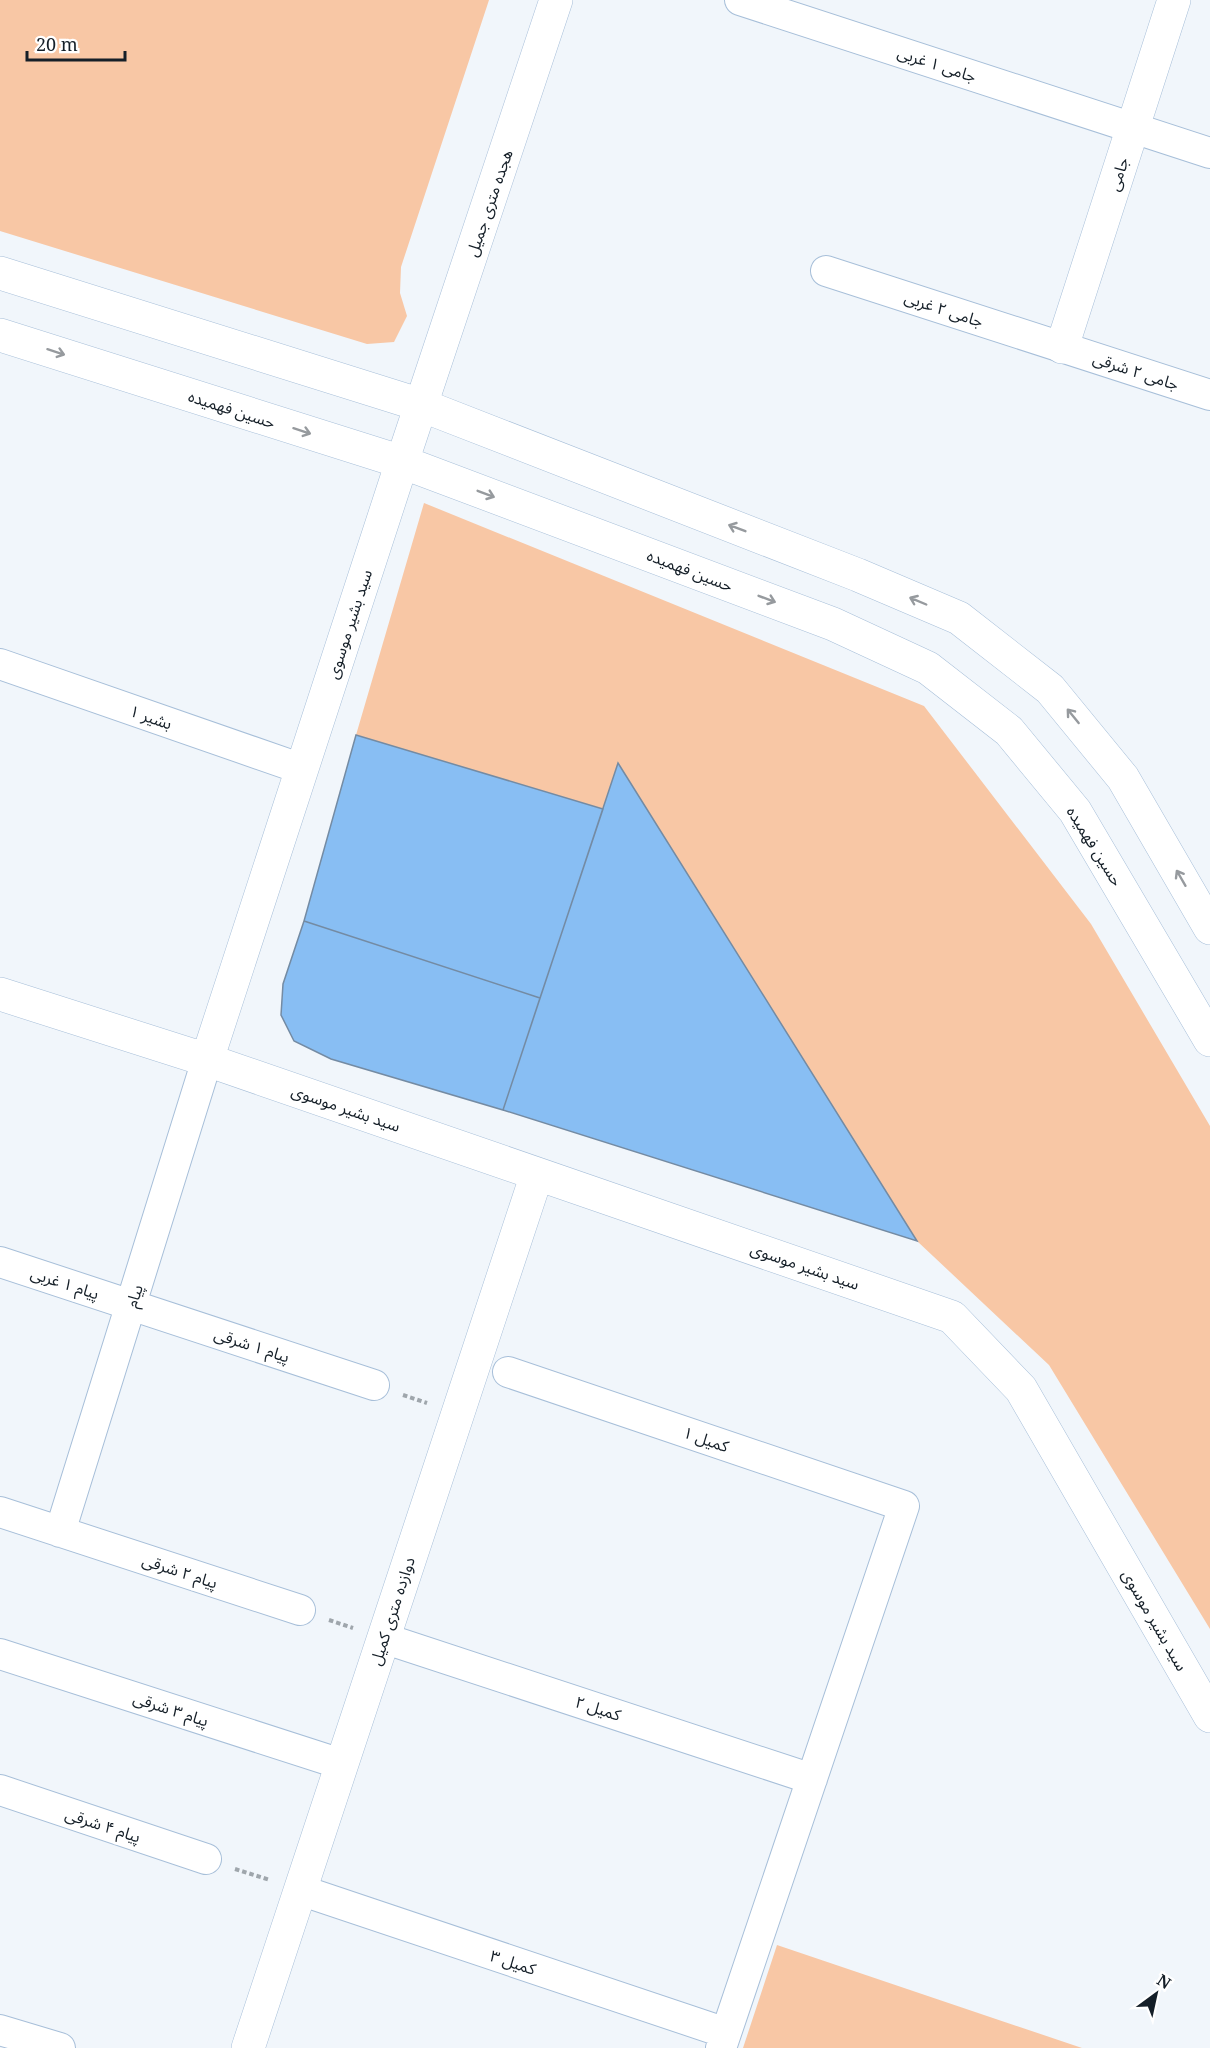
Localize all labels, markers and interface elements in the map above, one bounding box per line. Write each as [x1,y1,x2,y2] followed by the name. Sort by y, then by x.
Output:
[27,24,124,62] scale bar
[36,32,78,56] text: 20 m
[895,41,979,87] street label: جامی ۱ غربی
[460,147,518,259] street label: هجده متری جمیل
[1102,154,1134,194] street label: جامی
[902,286,986,332] street label: جامی ۲ غربی
[1090,347,1182,395] street label: جامی ۲ شرقی
[46,348,65,359] one-way arrow
[186,385,278,433] street label: حسین فهمیده
[292,426,311,437] one-way arrow
[476,489,495,500] one-way arrow
[729,522,747,533] one-way arrow
[644,544,736,596] street label: حسین فهمیده
[321,567,377,681] street label: سید بشیر موسوی
[757,594,776,605] one-way arrow
[910,595,928,606] one-way arrow
[127,700,175,734] street label: بشیر ۱
[1066,708,1079,724] one-way arrow
[1062,802,1128,890] street label: حسین فهمیده
[1174,870,1186,887] one-way arrow
[289,1079,403,1137] street label: سید بشیر موسوی
[748,1237,862,1295] street label: سید بشیر موسوی
[27,1262,102,1306] street label: پیام ۱ غربی
[120,1282,150,1311] street label: پیام
[211,1322,292,1369] street label: پیام ۱ شرقی
[680,1421,732,1457] street label: کمیل ۱
[139,1548,220,1595] street label: پیام ۲ شرقی
[364,1554,420,1668] street label: دوازده متری کمیل
[1117,1565,1193,1675] street label: سید بشیر موسوی
[130,1686,211,1733] street label: پیام ۳ شرقی
[572,1690,624,1726] street label: کمیل ۲
[62,1802,143,1849] street label: پیام ۴ شرقی
[487,1944,539,1980] street label: کمیل ۳
[1126,1964,1186,2024] north arrow
[1153,1969,1176,1994] text: N

